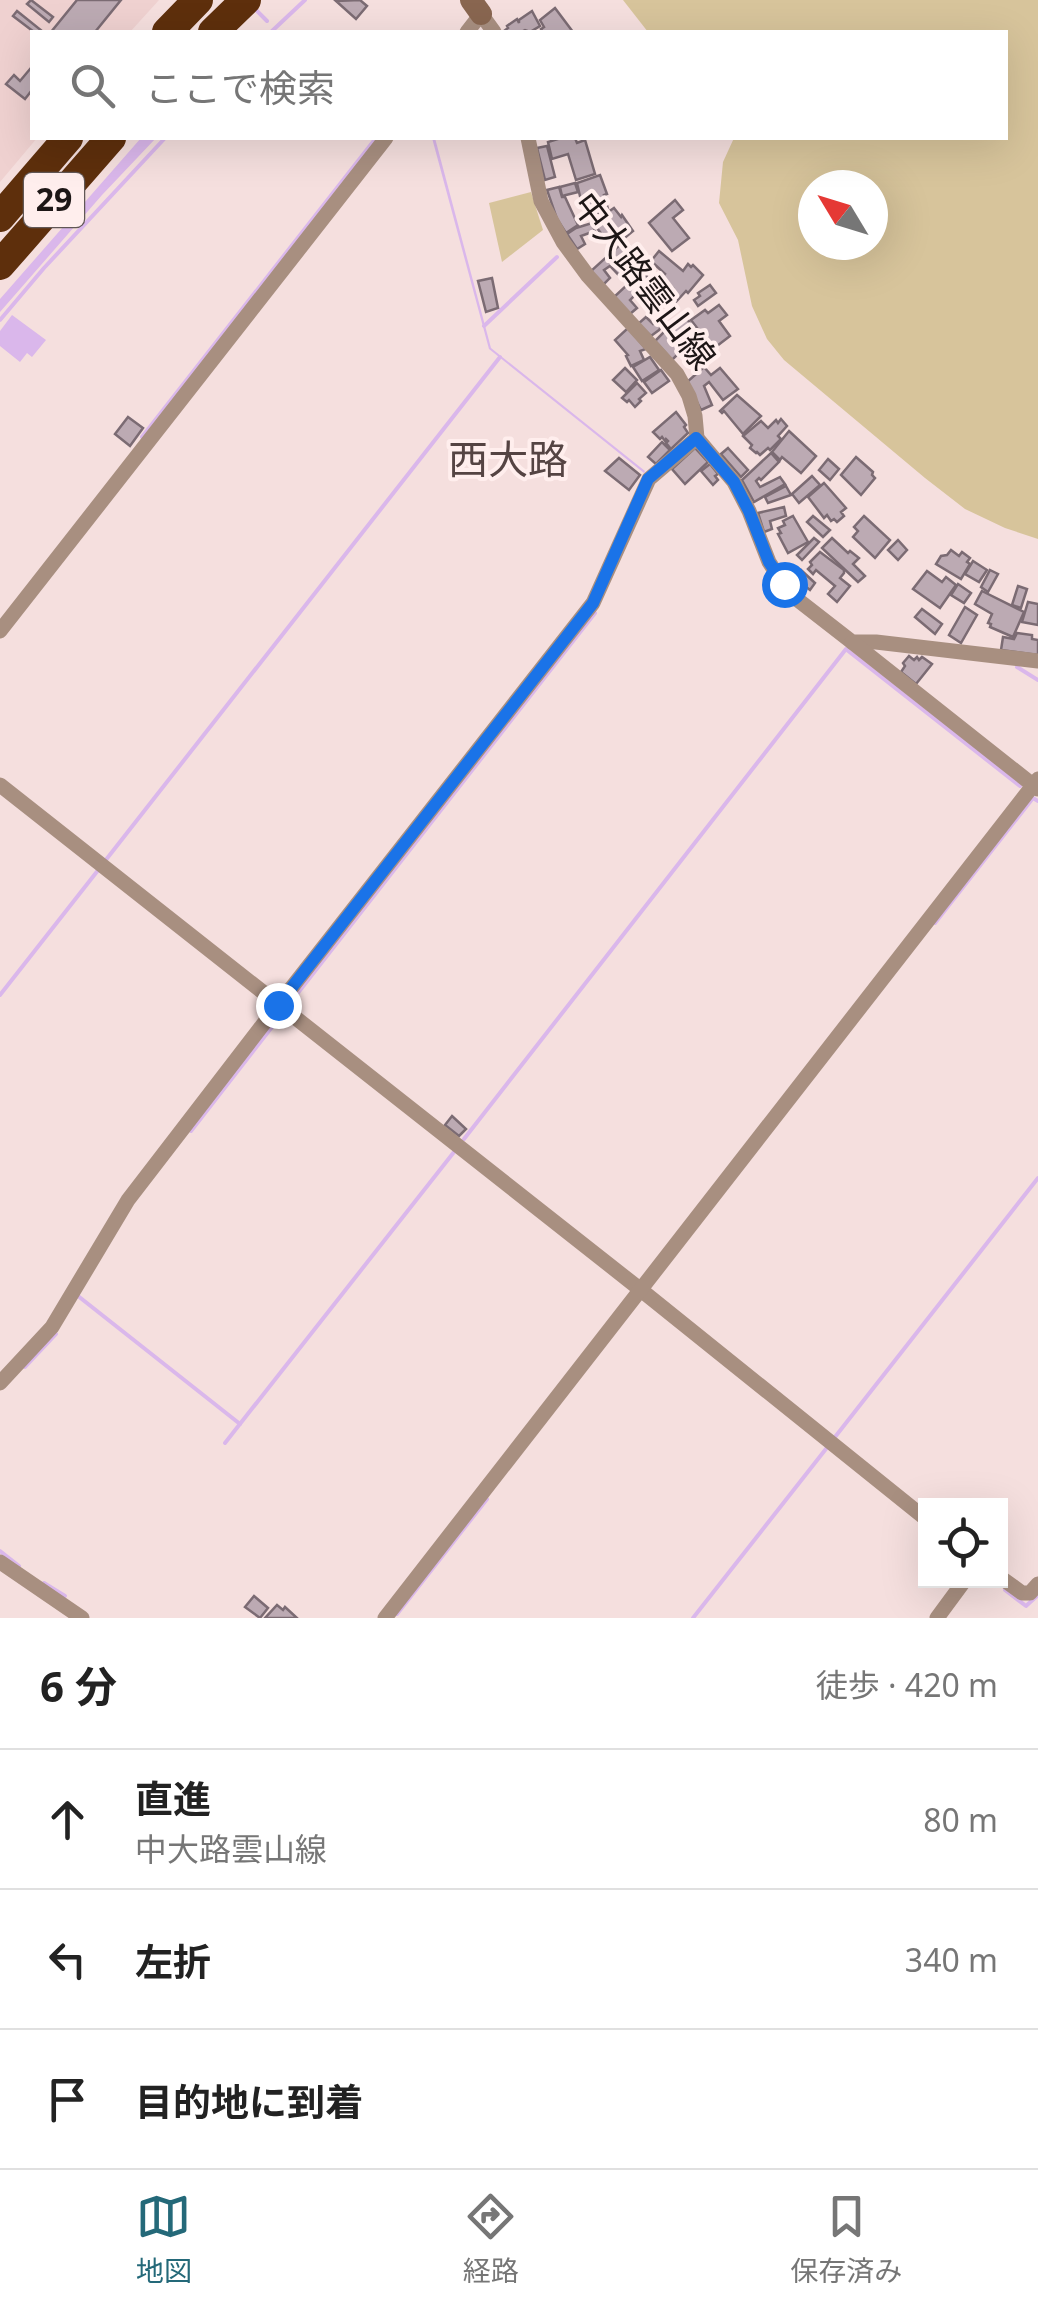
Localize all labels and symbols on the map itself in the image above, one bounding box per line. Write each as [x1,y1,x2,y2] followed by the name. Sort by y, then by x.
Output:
[798,170,888,260] north arrow
[24,173,84,227] road number: 29
[563,182,727,378] street label: 中大路雲山線
[448,431,568,486] district label: 西大路
[762,562,808,608] route start
[256,983,302,1029] route end

